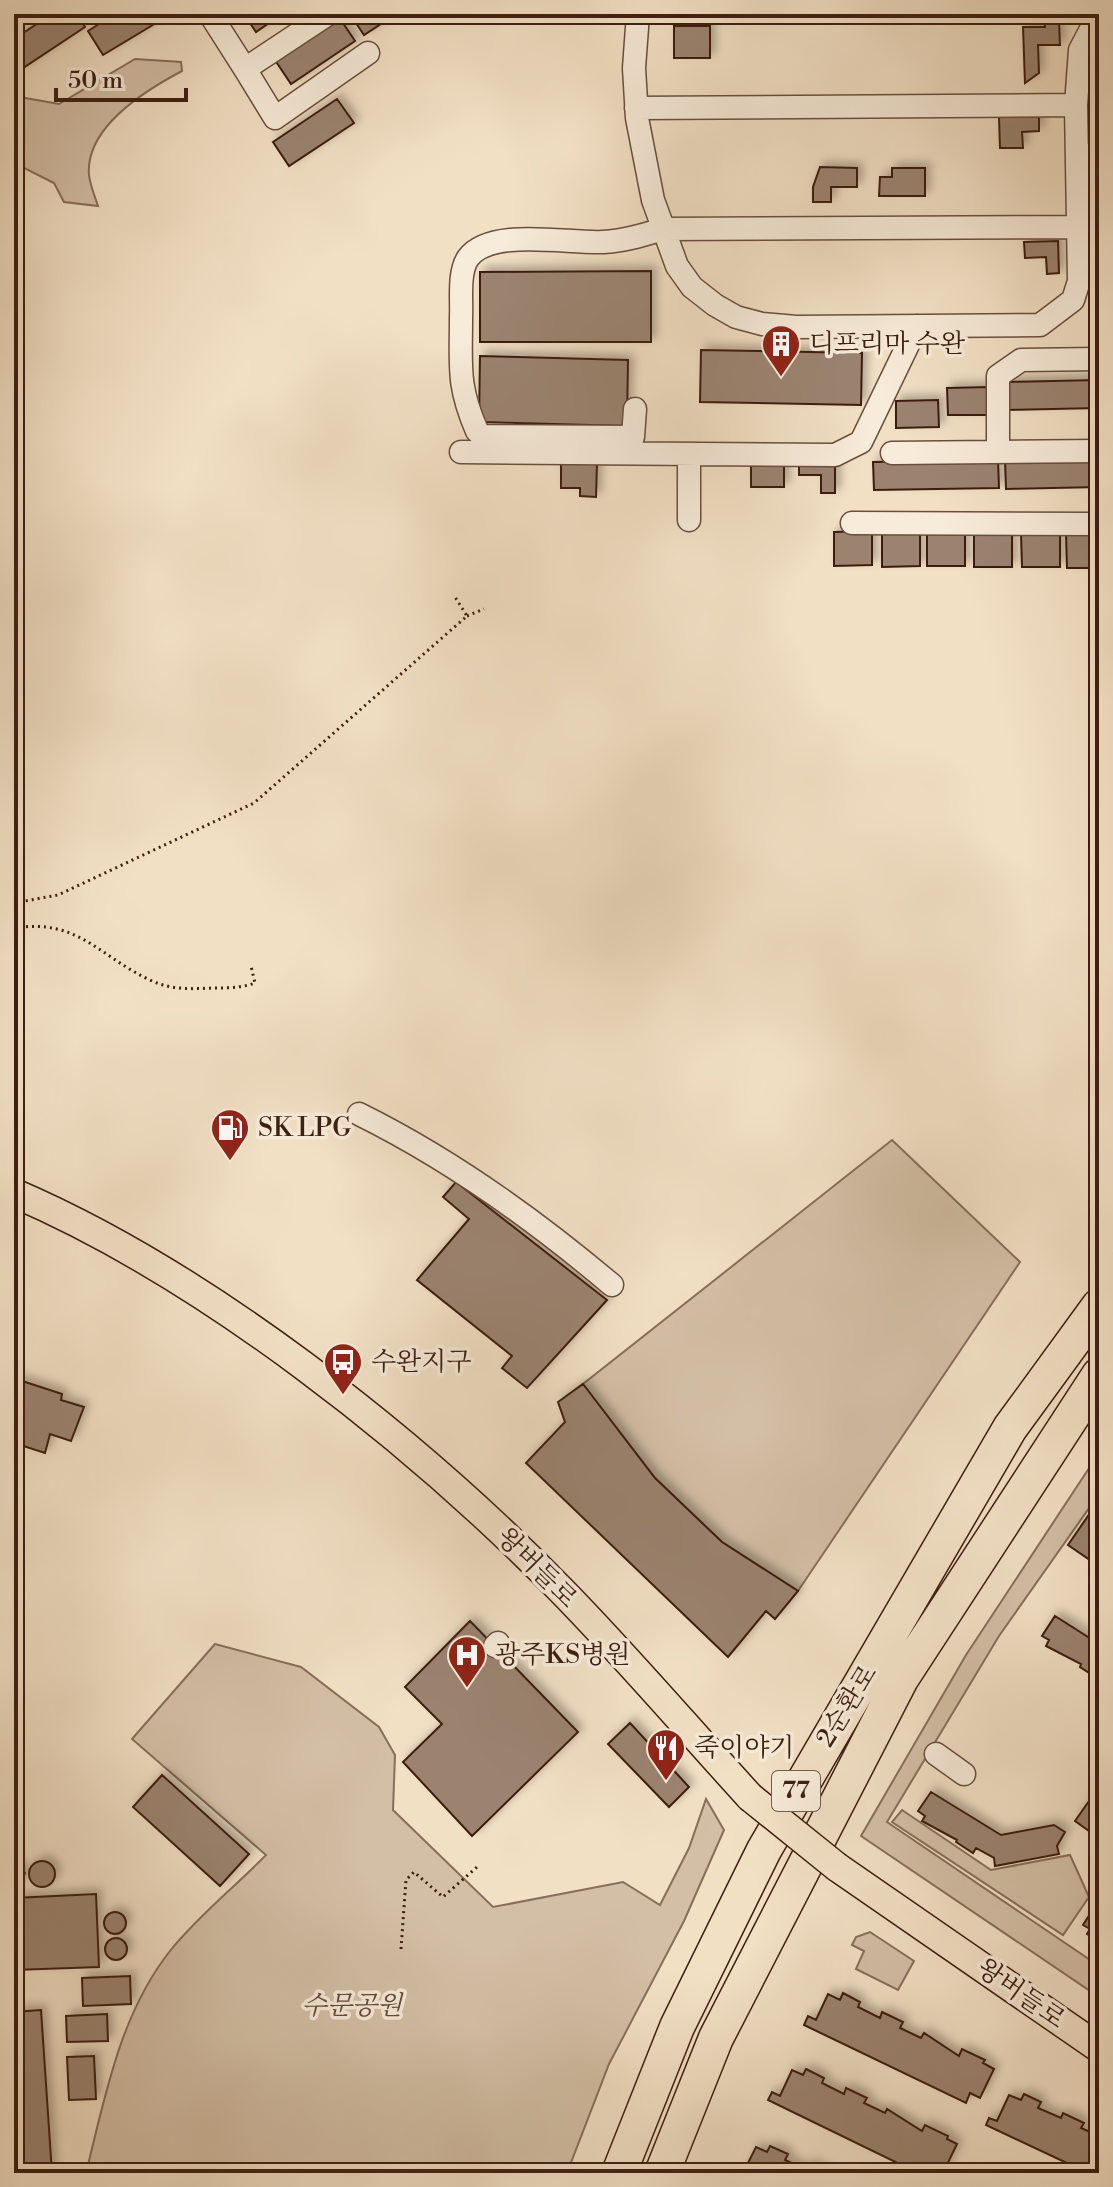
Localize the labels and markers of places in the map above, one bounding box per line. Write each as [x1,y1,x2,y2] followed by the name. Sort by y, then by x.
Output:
[760,323,802,378] building icon: 디프리마 수완
[809,328,965,360] place label: 디프리마 수완
[209,1107,251,1162] fuel station icon: SK LPG
[258,1112,351,1144] place label: SK LPG
[322,1341,364,1396] bus stop icon: 수완지구
[371,1346,471,1378] place label: 수완지구
[446,1634,488,1689] hospital icon: 광주KS병원
[495,1639,631,1671] place label: 광주KS병원
[645,1727,687,1782] restaurant icon: 죽이야기
[694,1732,794,1764] place label: 죽이야기

